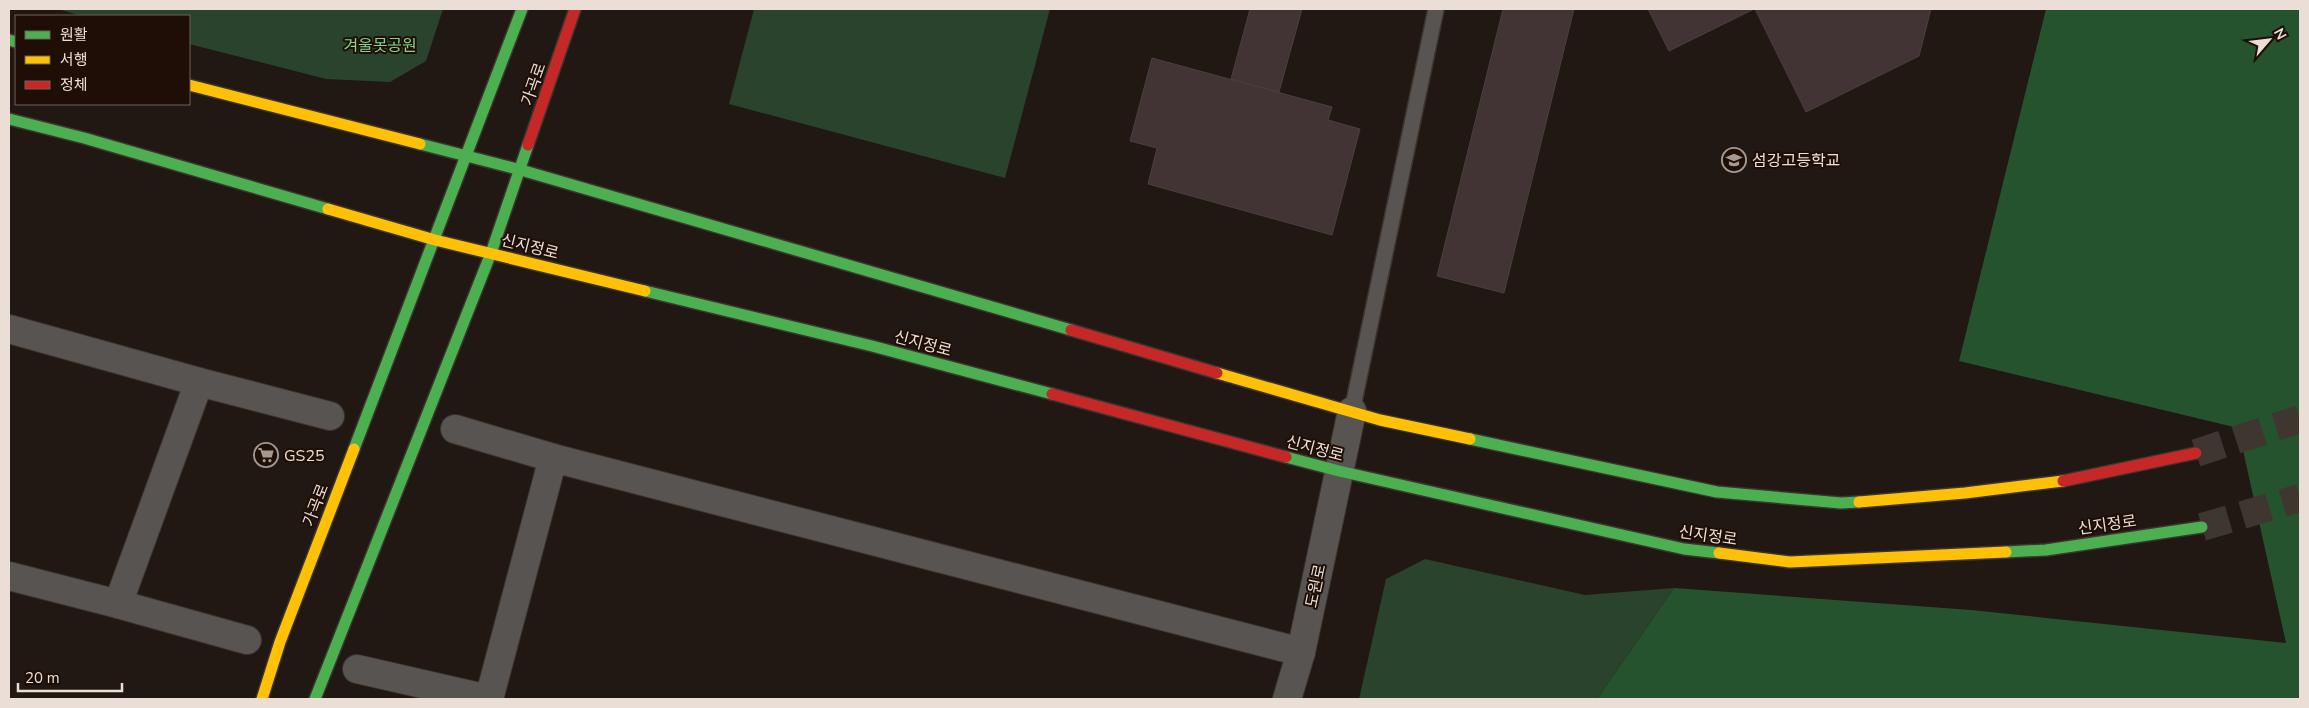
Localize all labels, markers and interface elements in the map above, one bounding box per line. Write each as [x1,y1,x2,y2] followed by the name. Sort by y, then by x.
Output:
[15,15,190,105] legend
[2244,15,2294,65] north arrow
[60,25,88,45] text: 원활
[2269,25,2291,43] text: N
[343,35,417,57] park label: 겨울못공원
[60,50,88,70] text: 서행
[516,60,552,109] street label: 가곡로
[60,75,88,95] text: 정체
[1721,147,1747,173] school or university icon: 섬강고등학교
[1752,150,1840,172] place label: 섬강고등학교
[499,229,561,265] street label: 신지정로
[891,326,954,362] street label: 신지정로
[1283,431,1346,467] street label: 신지정로
[253,442,279,468] supermarket icon: GS25
[284,445,325,467] place label: GS25
[298,481,334,530] street label: 가곡로
[2076,510,2138,540] street label: 신지정로
[1677,521,1739,551] street label: 신지정로
[1301,562,1331,610] street label: 도원로
[18,660,121,692] scale bar
[25,668,60,688] text: 20 m

